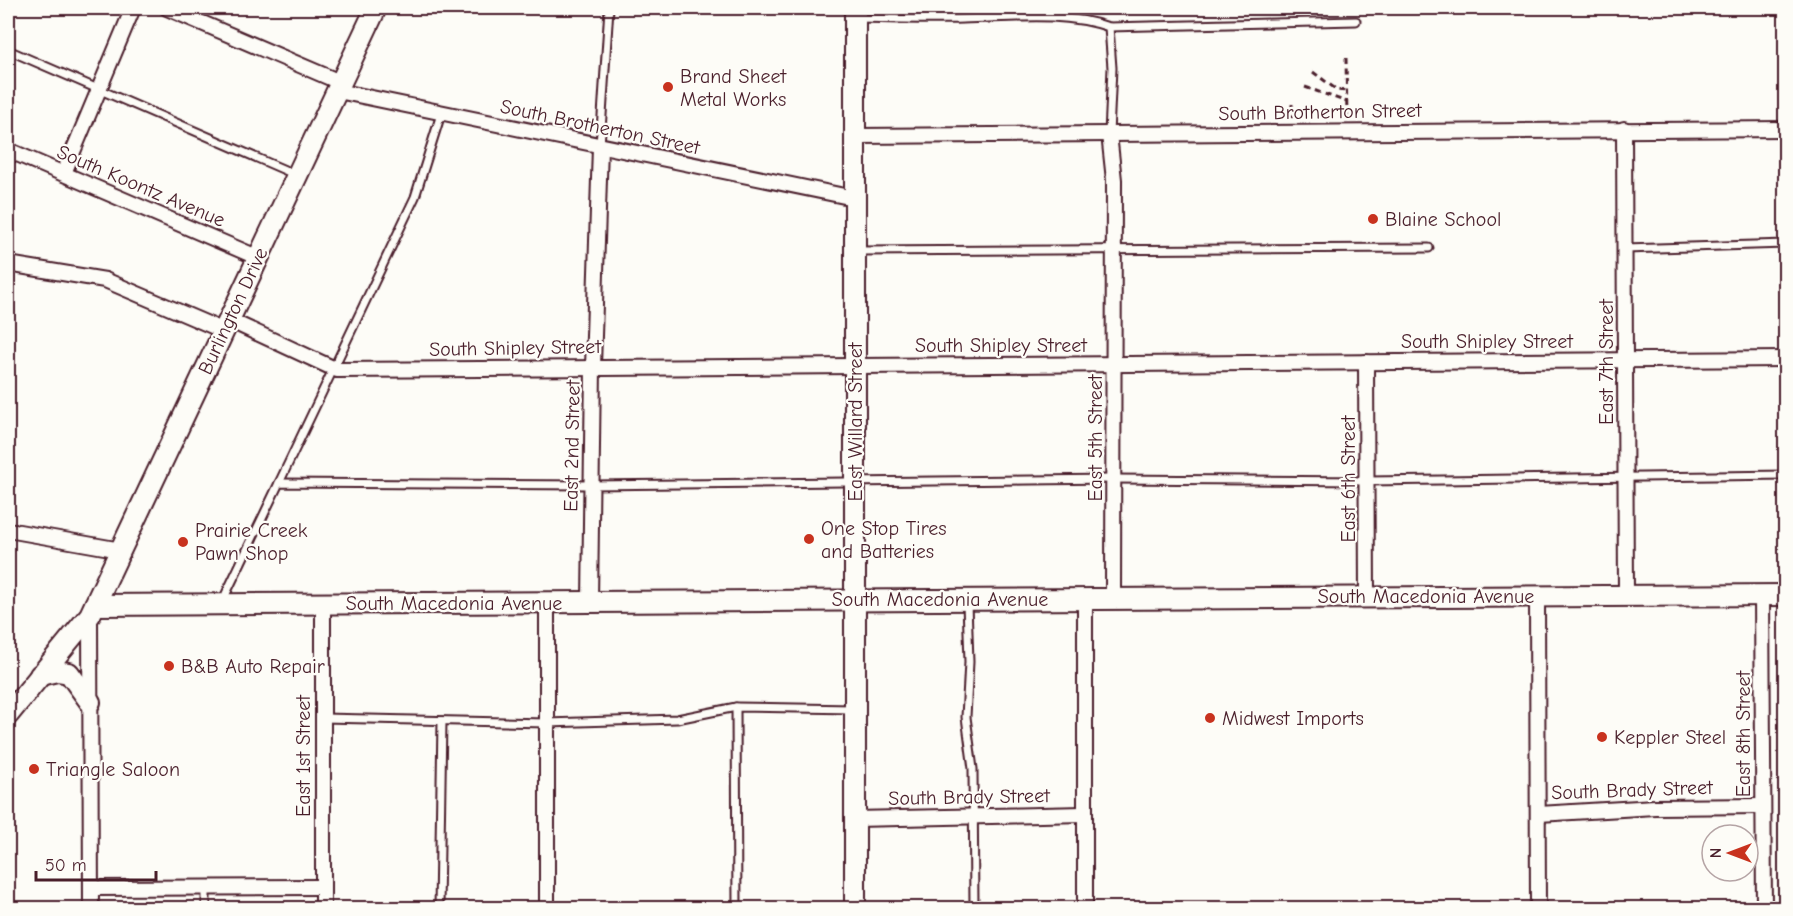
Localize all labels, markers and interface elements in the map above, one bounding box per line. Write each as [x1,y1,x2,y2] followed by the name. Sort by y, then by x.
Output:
[680,65,787,111] place label: Brand Sheet Metal Works
[661,80,675,94] marker: Brand Sheet Metal Works
[498,95,703,160] street label: South Brotherton Street
[1218,99,1423,125] street label: South Brotherton Street
[53,140,229,232] street label: South Koontz Avenue
[1385,208,1501,231] place label: Blaine School
[1366,212,1380,226] marker: Blaine School
[193,244,273,378] street label: Burlington Drive
[1595,298,1618,425] street label: East 7th Street
[1401,330,1574,353] street label: South Shipley Street
[915,334,1088,357] street label: South Shipley Street
[429,335,602,361] street label: South Shipley Street
[844,341,867,501] street label: East Willard Street
[1084,373,1107,502] street label: East 5th Street
[559,379,585,512] street label: East 2nd Street
[1337,414,1360,543] street label: East 6th Street
[821,517,947,563] place label: One Stop Tires and Batteries
[195,519,308,565] place label: Prairie Creek Pawn Shop
[802,532,816,546] marker: One Stop Tires and Batteries
[176,535,190,549] marker: Prairie Creek Pawn Shop
[1318,585,1534,608] street label: South Macedonia Avenue
[832,588,1048,611] street label: South Macedonia Avenue
[346,592,562,615] street label: South Macedonia Avenue
[181,655,325,678] place label: B&B Auto Repair
[162,659,176,673] marker: B&B Auto Repair
[1732,669,1755,797] street label: East 8th Street
[292,694,315,817] street label: East 1st Street
[1222,707,1364,730] place label: Midwest Imports
[1203,711,1217,725] marker: Midwest Imports
[1614,726,1726,749] place label: Keppler Steel
[1595,730,1609,744] marker: Keppler Steel
[46,758,180,781] place label: Triangle Saloon
[27,762,41,776] marker: Triangle Saloon
[1551,776,1714,804] street label: South Brady Street
[888,784,1051,810] street label: South Brady Street
[1700,823,1760,883] north arrow
[36,844,156,882] scale bar
[1707,848,1725,858] text: N
[45,855,87,876] text: 50 m

